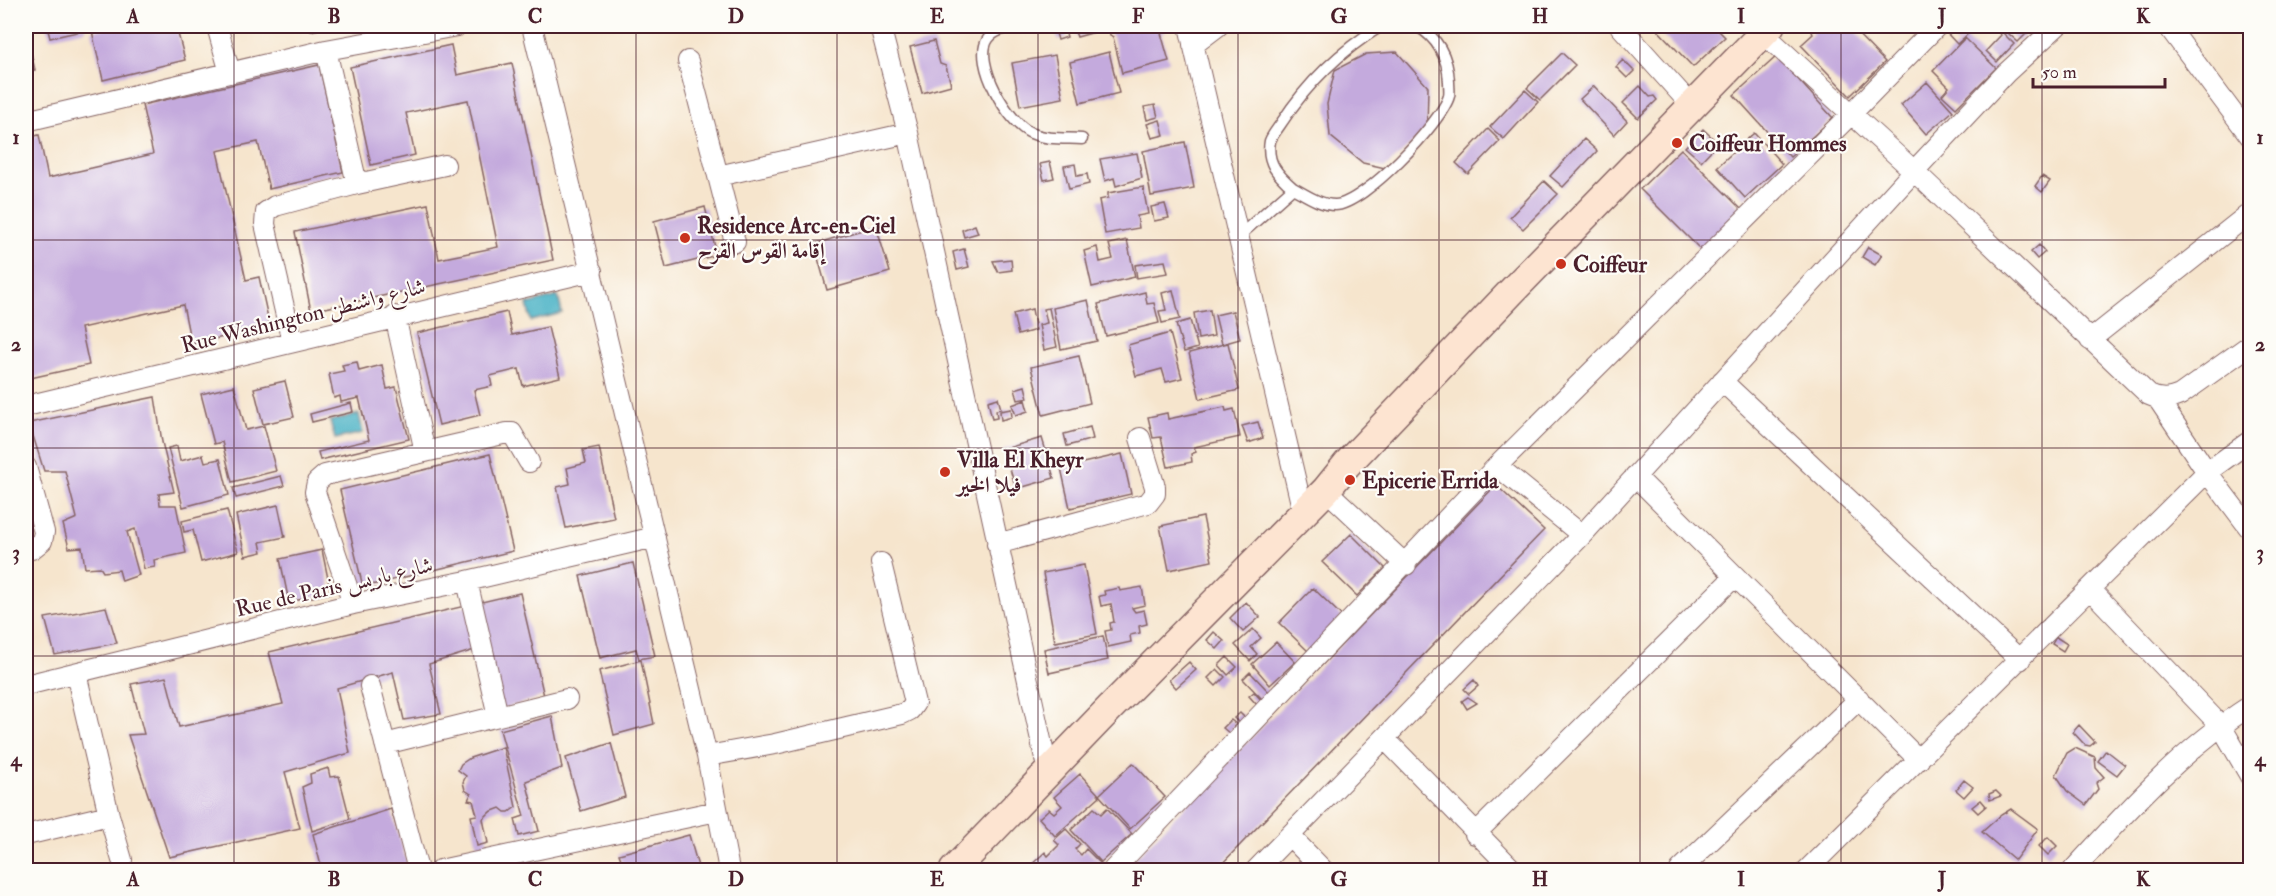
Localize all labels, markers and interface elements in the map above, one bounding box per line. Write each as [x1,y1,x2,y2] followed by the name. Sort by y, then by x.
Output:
[126,4,140,29] text: A
[327,4,341,29] text: B
[528,4,542,29] text: C
[728,4,744,29] text: D
[930,4,945,29] text: E
[1132,4,1145,29] text: F
[1331,4,1348,29] text: G
[1532,4,1548,29] text: H
[1737,4,1745,29] text: I
[1937,4,1946,29] text: J
[2136,4,2151,29] text: K
[2033,51,2165,89] scale bar
[2042,61,2077,84] text: 50 m
[12,125,20,150] text: 1
[2256,125,2264,150] text: 1
[1689,130,1847,158] place label: Coiffeur Hommes
[1670,136,1684,150] marker: Coiffeur Hommes
[697,212,896,270] place label: Residence Arc-en-Ciel إقامة القوس القزح
[678,231,692,245] marker: Residence Arc-en-Ciel إقامة القوس القزح
[1573,251,1648,279] place label: Coiffeur
[1554,257,1568,271] marker: Coiffeur
[178,272,429,364] street label: Rue Washington شارع واشنطن
[11,332,21,357] text: 2
[2255,332,2265,357] text: 2
[954,446,1084,499] place label: Villa El Kheyr فيلا الخير
[938,465,952,479] marker: Villa El Kheyr فيلا الخير
[1362,467,1499,496] place label: Epicerie Errida
[1343,473,1357,487] marker: Epicerie Errida
[12,540,20,565] text: 3
[2256,540,2264,565] text: 3
[233,551,436,627] street label: Rue de Paris شارع باريس
[10,747,23,772] text: 4
[2254,747,2267,772] text: 4
[126,867,140,892] text: A
[327,867,341,892] text: B
[528,867,542,892] text: C
[728,867,744,892] text: D
[930,867,945,892] text: E
[1132,867,1145,892] text: F
[1331,867,1348,892] text: G
[1532,867,1548,892] text: H
[1737,867,1745,892] text: I
[1937,867,1946,892] text: J
[2136,867,2151,892] text: K

